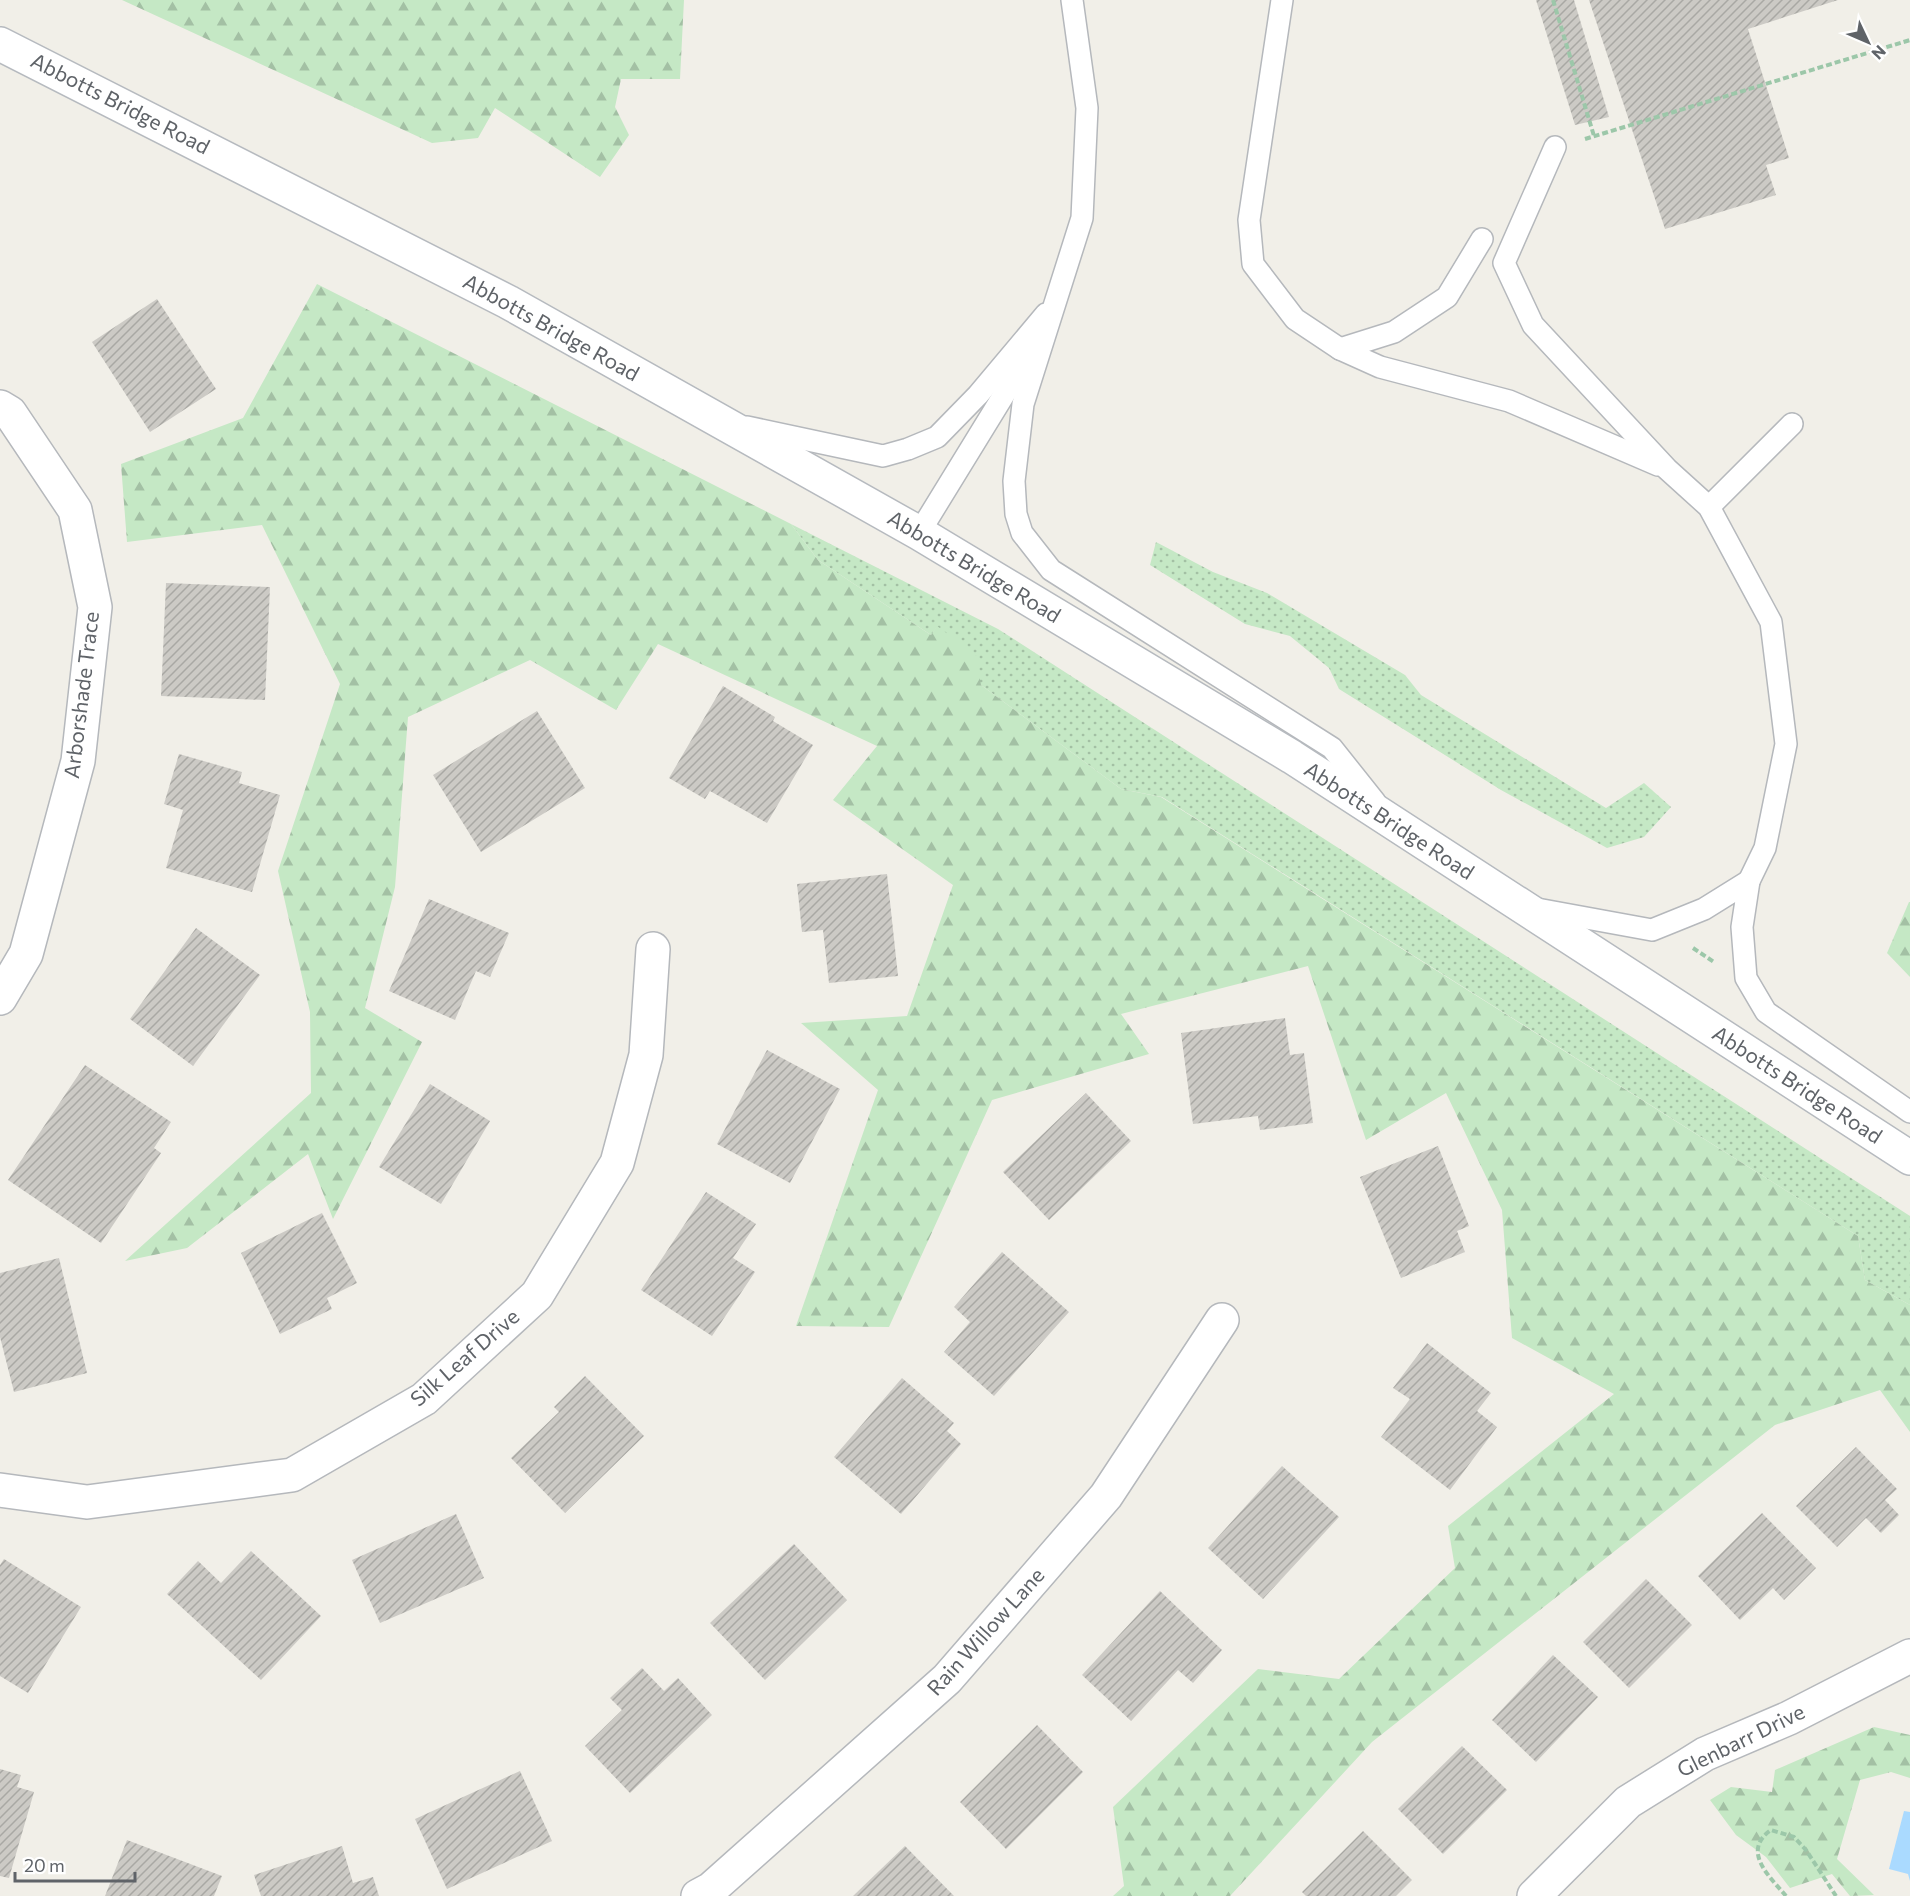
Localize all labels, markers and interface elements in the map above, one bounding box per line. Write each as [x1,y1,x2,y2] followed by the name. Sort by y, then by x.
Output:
[1838,12,1898,72] north arrow
[1868,42,1890,64] text: N
[27,47,214,159] street label: Abbotts Bridge Road
[459,268,644,385] street label: Abbotts Bridge Road
[884,504,1066,627] street label: Abbotts Bridge Road
[58,610,103,780] street label: Arborshade Trace
[1300,756,1479,884] street label: Abbotts Bridge Road
[1708,1020,1887,1148] street label: Abbotts Bridge Road
[405,1303,523,1411] street label: Silk Leaf Drive
[921,1562,1049,1700] street label: Rain Willow Lane
[1672,1698,1808,1781] street label: Glenbarr Drive
[15,1845,135,1883] scale bar
[24,1854,65,1876] text: 20 m

